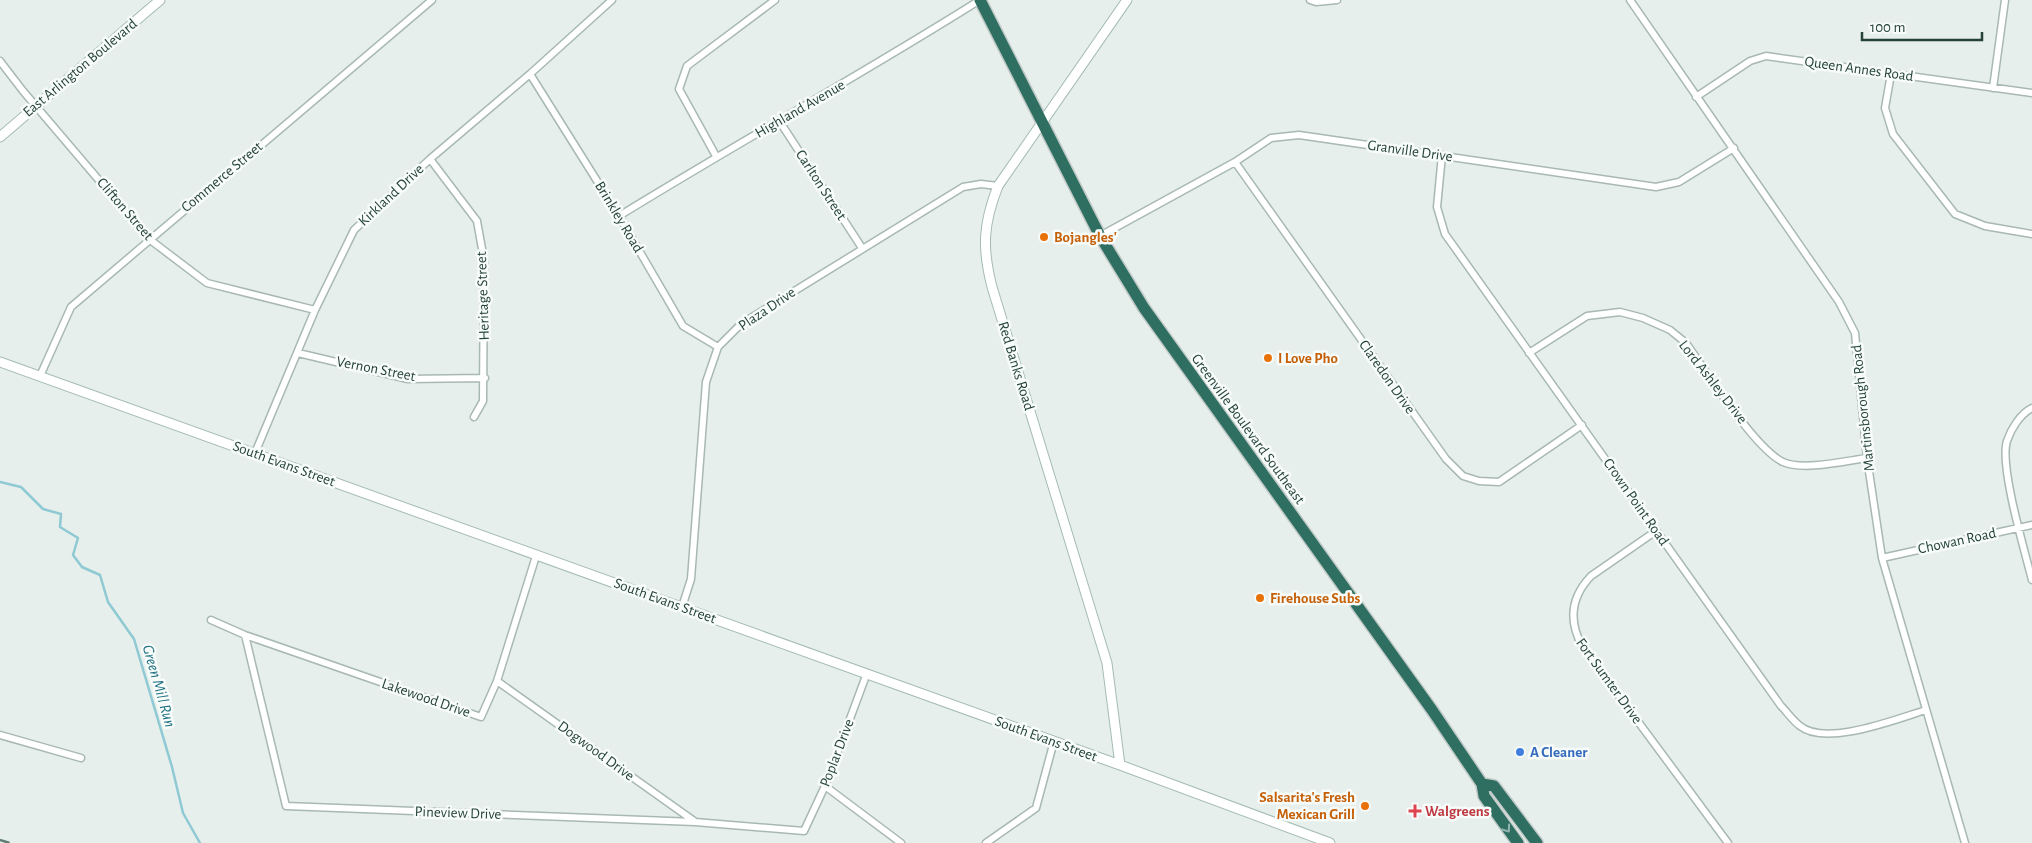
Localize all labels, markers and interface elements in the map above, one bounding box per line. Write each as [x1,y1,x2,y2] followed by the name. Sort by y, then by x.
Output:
[1862,10,1982,42] scale bar
[20,16,140,120] street label: East Arlington Boulevard
[1870,20,1905,35] text: 100 m
[1804,54,1915,84] street label: Queen Annes Road
[752,77,848,141] street label: Highland Avenue
[1367,138,1454,164] street label: Granville Drive
[179,139,266,215] street label: Commerce Street
[793,147,849,223] street label: Carlton Street
[355,161,427,229] street label: Kirkland Drive
[94,175,156,243] street label: Clifton Street
[592,179,646,255] street label: Brinkley Road
[1054,230,1117,245] place label: Bojangles'
[1038,231,1050,243] marker: Bojangles'
[474,251,492,341] street label: Heritage Street
[736,285,798,333] street label: Plaza Drive
[995,320,1037,413] street label: Red Banks Road
[1356,337,1418,417] street label: Claredon Drive
[1676,338,1750,426] street label: Lord Ashley Drive
[1849,344,1877,472] street label: Martinsborough Road
[1189,351,1308,507] street label: Greenville Boulevard Southeast
[1278,351,1338,366] place label: I Love Pho
[1262,352,1274,364] marker: I Love Pho
[335,354,417,384] street label: Vernon Street
[231,439,337,490] street label: South Evans Street
[1600,456,1672,549] street label: Crown Point Road
[1917,525,1998,557] street label: Chowan Road
[612,576,718,627] street label: South Evans Street
[1270,591,1360,606] place label: Firehouse Subs
[1254,592,1266,604] marker: Firehouse Subs
[1573,635,1645,727] street label: Fort Sumter Drive
[140,643,178,729] water label: Green Mill Run
[380,676,472,720] street label: Lakewood Drive
[993,714,1099,765] street label: South Evans Street
[817,717,857,789] street label: Poplar Drive
[555,718,637,784] street label: Dogwood Drive
[1530,745,1588,760] place label: A Cleaner
[1514,746,1526,758] marker: A Cleaner
[1259,790,1355,822] place label: Salsarita's Fresh Mexican Grill
[1359,800,1371,812] marker: Salsarita's Fresh Mexican Grill
[414,804,502,822] street label: Pineview Drive
[1425,804,1490,819] place label: Walgreens
[1409,805,1421,817] marker: Walgreens
[1502,823,1510,832] one-way arrow

